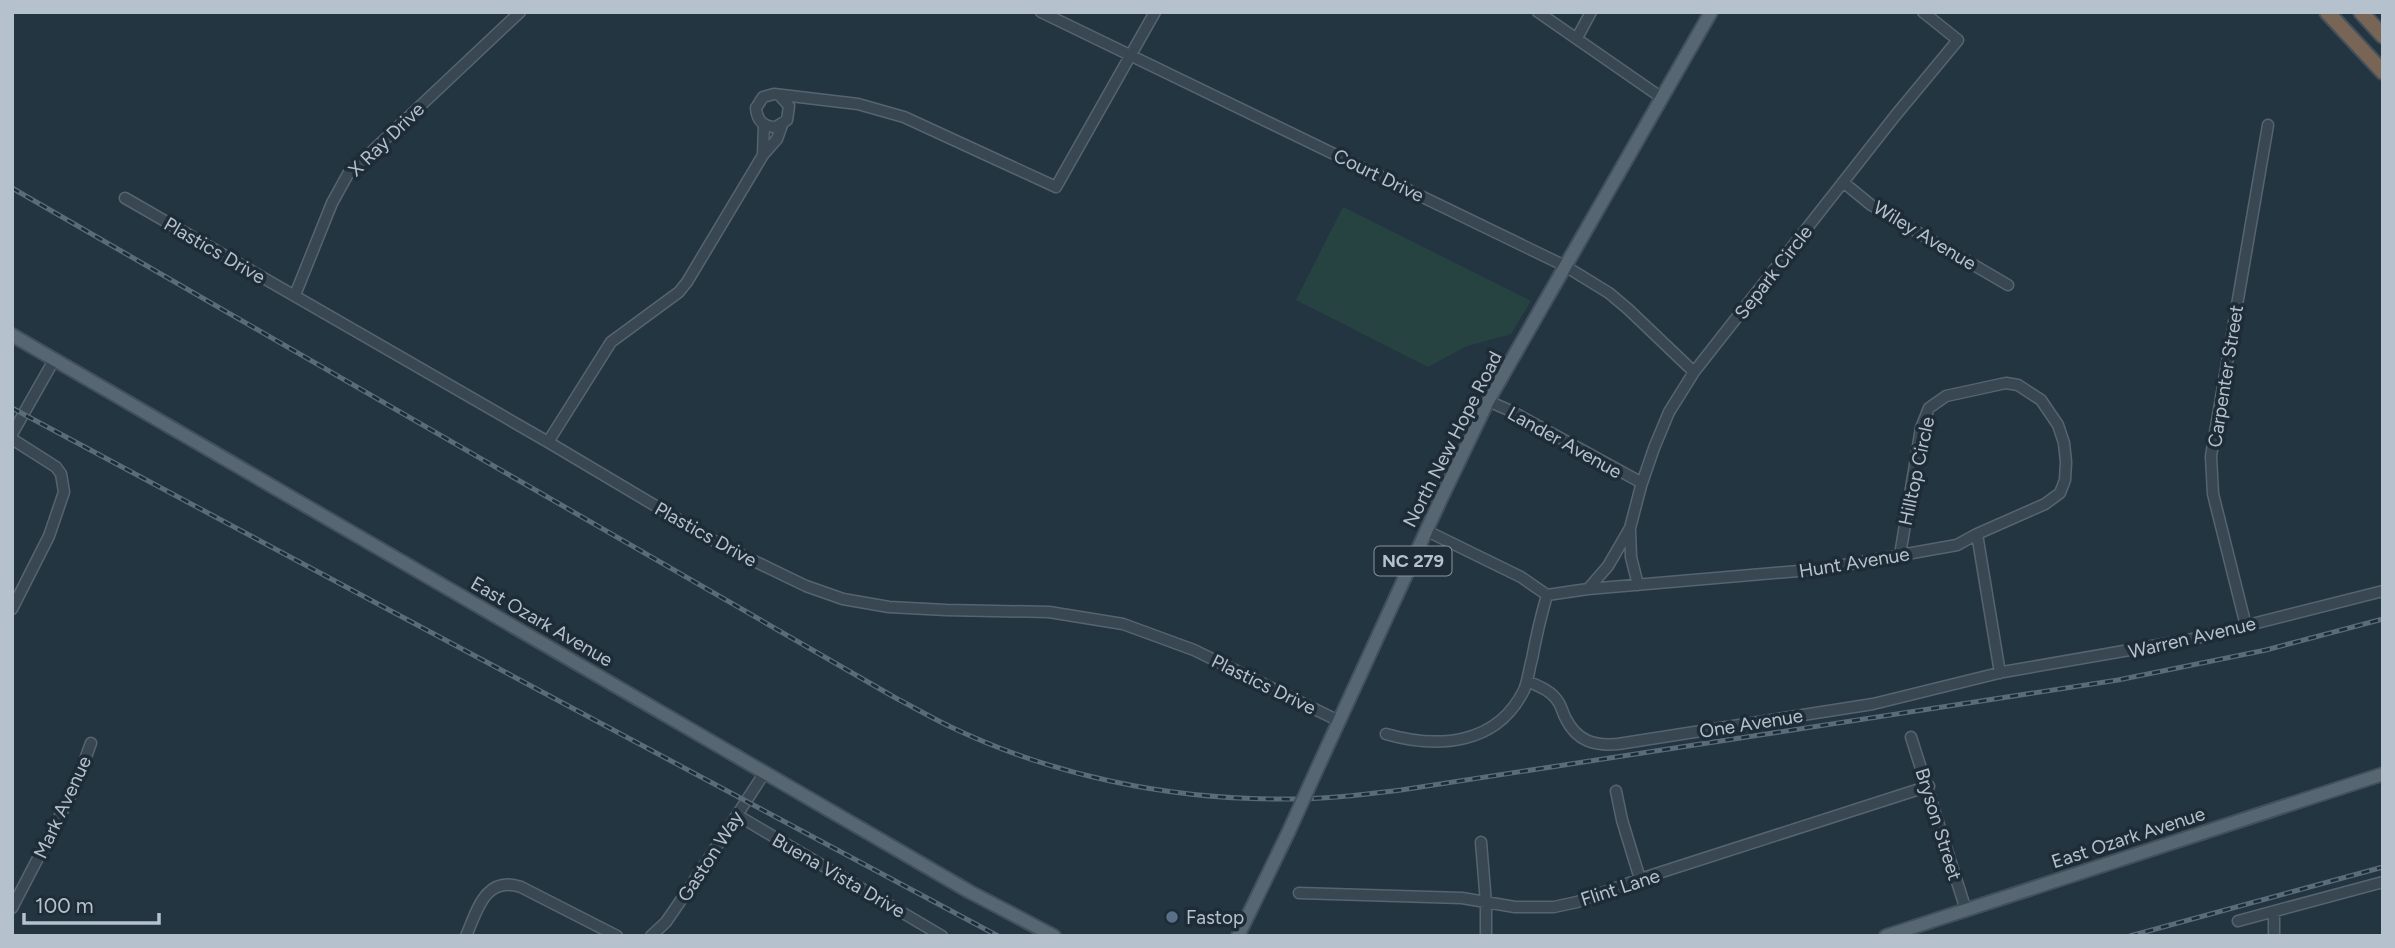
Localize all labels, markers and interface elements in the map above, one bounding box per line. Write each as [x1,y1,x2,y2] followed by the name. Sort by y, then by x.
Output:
[344,98,429,181] street label: X Ray Drive
[1330,144,1428,207] street label: Court Drive
[1869,196,1980,275] street label: Wiley Avenue
[160,212,269,289] street label: Plastics Drive
[1730,221,1817,324] street label: Separk Circle
[2203,303,2248,449] street label: Carpenter Street
[1398,347,1507,531] street label: North New Hope Road
[1504,402,1626,483] street label: Lander Avenue
[1894,415,1939,528] street label: Hilltop Circle
[651,497,761,572] street label: Plastics Drive
[1797,542,1911,583] street label: Hunt Avenue
[1374,546,1452,576] road number: NC 279
[467,571,617,671] street label: East Ozark Avenue
[2126,612,2258,663] street label: Warren Avenue
[1208,649,1320,720] street label: Plastics Drive
[1698,704,1805,743] street label: One Avenue
[29,752,96,862] street label: Mark Avenue
[1911,765,1967,883] street label: Bryson Street
[2049,802,2208,873] street label: East Ozark Avenue
[673,807,748,906] street label: Gaston Way
[768,828,909,923] street label: Buena Vista Drive
[1578,864,1663,911] street label: Flint Lane
[24,881,159,925] scale bar
[35,893,94,918] text: 100 m
[1186,906,1244,929] place label: Fastop
[1164,909,1180,925] marker: Fastop

